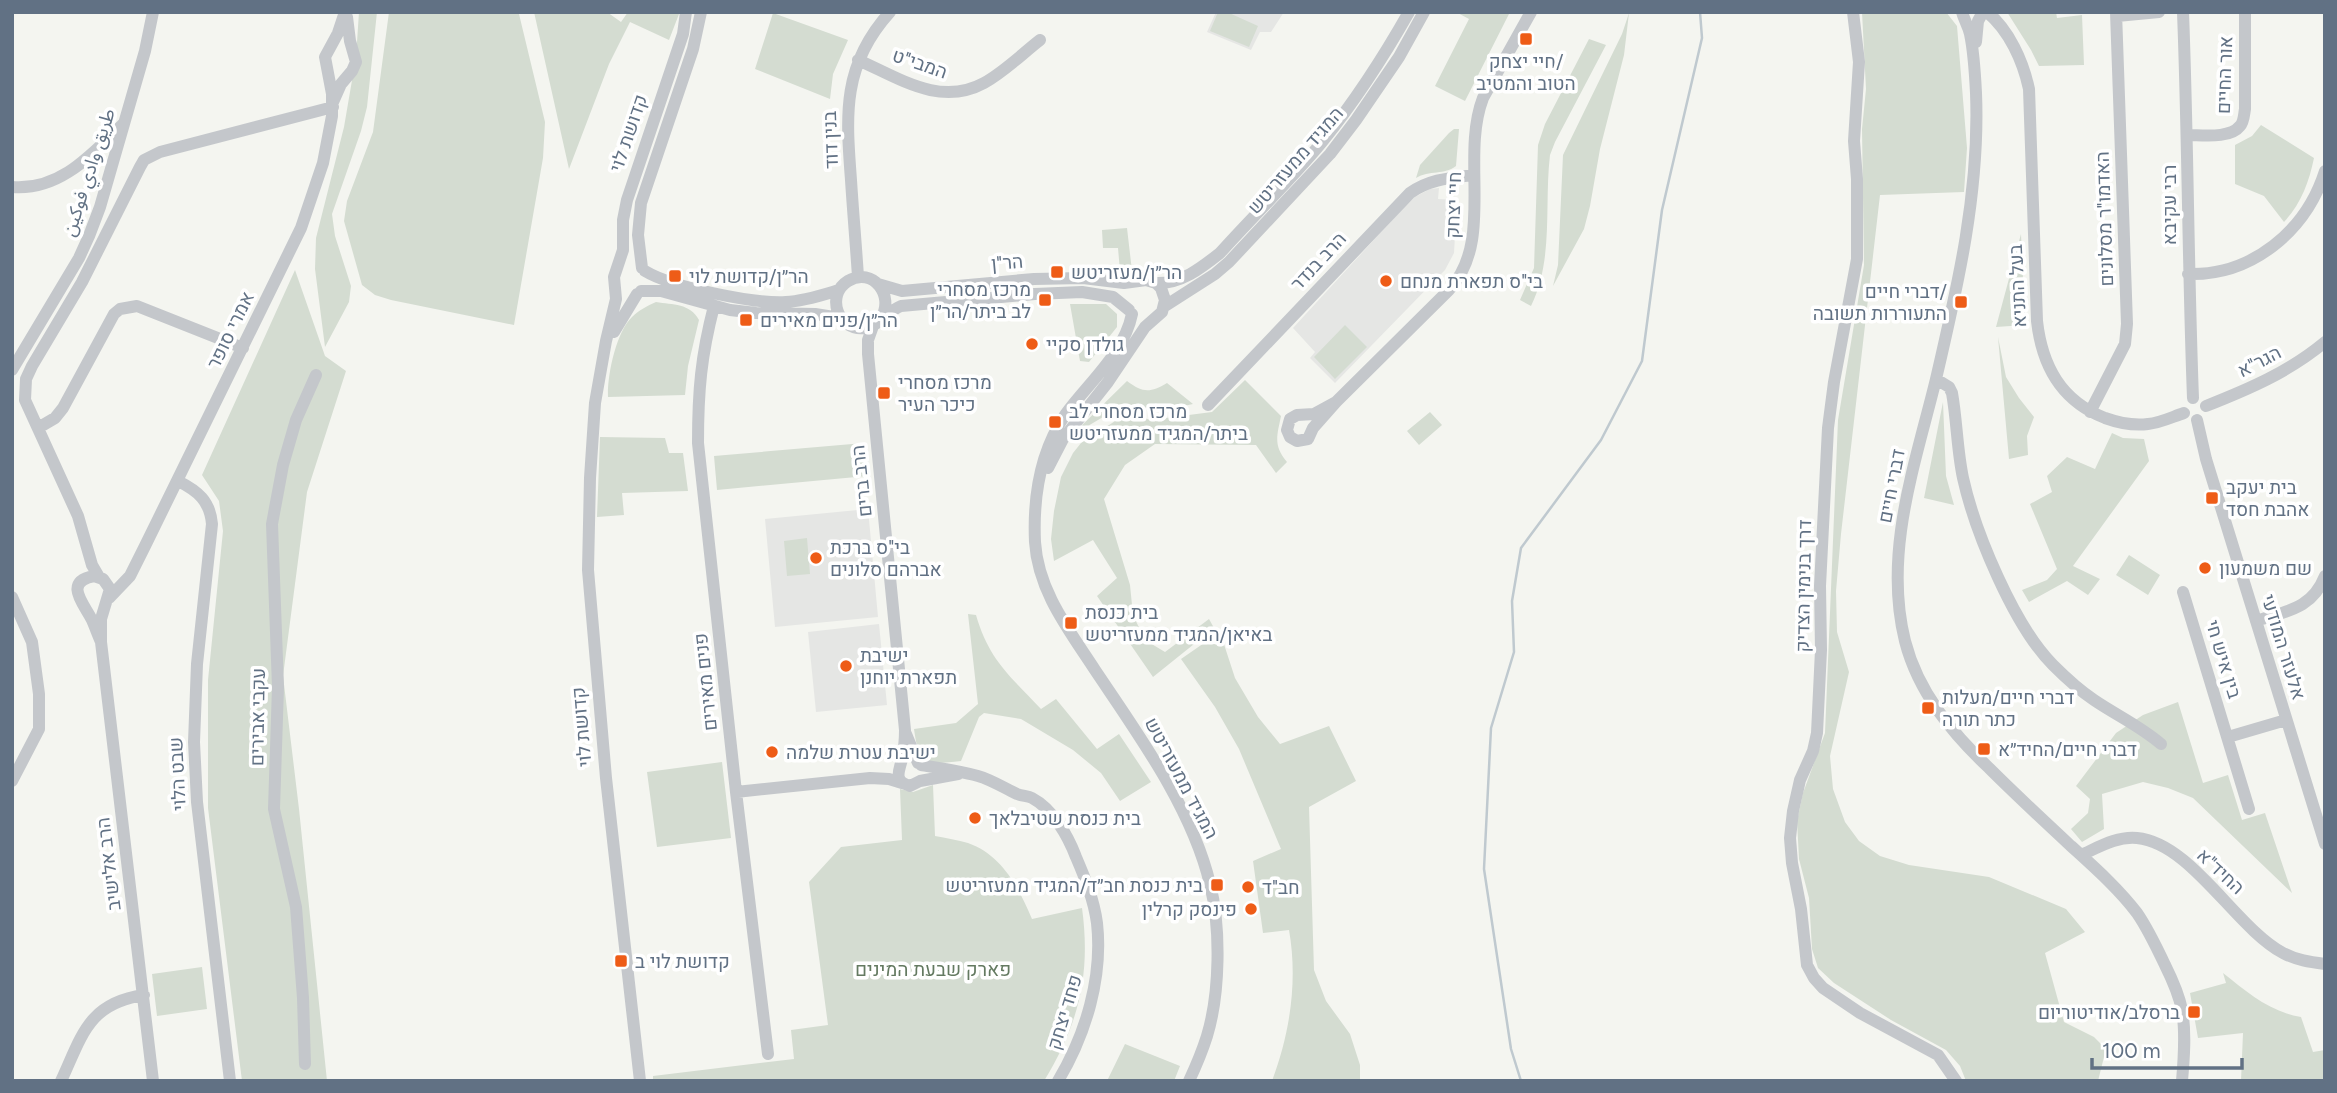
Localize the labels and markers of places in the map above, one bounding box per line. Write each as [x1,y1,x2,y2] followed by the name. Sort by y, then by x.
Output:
[1518,31,1534,47] marker: חיי יצחק/ הטוב והמטיב
[1476,50,1576,95] place label: חיי יצחק/ הטוב והמטיב
[1071,261,1182,284] place label: הר״ן/מעזריטש
[1049,264,1065,280] marker: הר״ן/מעזריטש
[689,265,809,288] place label: הר״ן/קדושת לוי
[667,268,683,284] marker: הר״ן/קדושת לוי
[1400,270,1543,293] place label: בי"ס תפארת מנחם
[1378,273,1394,289] marker: בי"ס תפארת מנחם
[930,278,1031,323] place label: מרכז מסחרי לב ביתר/הר״ן
[1813,280,1948,325] place label: דברי חיים/ התעוררות תשובה
[1037,292,1053,308] marker: מרכז מסחרי לב ביתר/הר״ן
[1953,294,1969,310] marker: דברי חיים/ התעוררות תשובה
[760,309,898,332] place label: הר״ן/פנים מאירים
[738,312,754,328] marker: הר״ן/פנים מאירים
[1046,333,1124,356] place label: גולדן סקיי
[1024,336,1040,352] marker: גולדן סקיי
[898,371,992,416] place label: מרכז מסחרי כיכר העיר
[876,385,892,401] marker: מרכז מסחרי כיכר העיר
[1069,400,1248,445] place label: מרכז מסחרי לב ביתר/המגיד ממעזריטש
[1047,414,1063,430] marker: מרכז מסחרי לב ביתר/המגיד ממעזריטש
[2226,476,2309,521] place label: בית יעקב אהבת חסד
[2204,490,2220,506] marker: בית יעקב אהבת חסד
[830,536,942,581] place label: בי"ס ברכת אברהם סלונים
[808,550,824,566] marker: בי"ס ברכת אברהם סלונים
[2219,557,2312,580] place label: שם משמעון
[2197,560,2213,576] marker: שם משמעון
[1085,601,1273,646] place label: בית כנסת באיאן/המגיד ממעזריטש
[1063,615,1079,631] marker: בית כנסת באיאן/המגיד ממעזריטש
[860,644,957,689] place label: ישיבת תפארת יוחנן
[838,658,854,674] marker: ישיבת תפארת יוחנן
[1942,686,2074,731] place label: דברי חיים/מעלות כתר תורה
[1920,700,1936,716] marker: דברי חיים/מעלות כתר תורה
[1998,738,2137,761] place label: דברי חיים/החיד״א
[786,741,936,764] place label: ישיבת עטרת שלמה
[1976,741,1992,757] marker: דברי חיים/החיד״א
[764,744,780,760] marker: ישיבת עטרת שלמה
[989,807,1141,830] place label: בית כנסת שטיבלאך
[967,810,983,826] marker: בית כנסת שטיבלאך
[945,874,1203,897] place label: בית כנסת חב״ד/המגיד ממעזריטש
[1262,876,1300,899] place label: חב"ד
[1209,877,1225,893] marker: בית כנסת חב״ד/המגיד ממעזריטש
[1240,879,1256,895] marker: חב"ד
[1142,898,1237,921] place label: פינסק קרלין
[1243,901,1259,917] marker: פינסק קרלין
[635,950,730,973] place label: קדושת לוי ב
[613,953,629,969] marker: קדושת לוי ב
[2038,1001,2180,1024] place label: ברסלב/אודיטוריום
[2186,1004,2202,1020] marker: ברסלב/אודיטוריום

